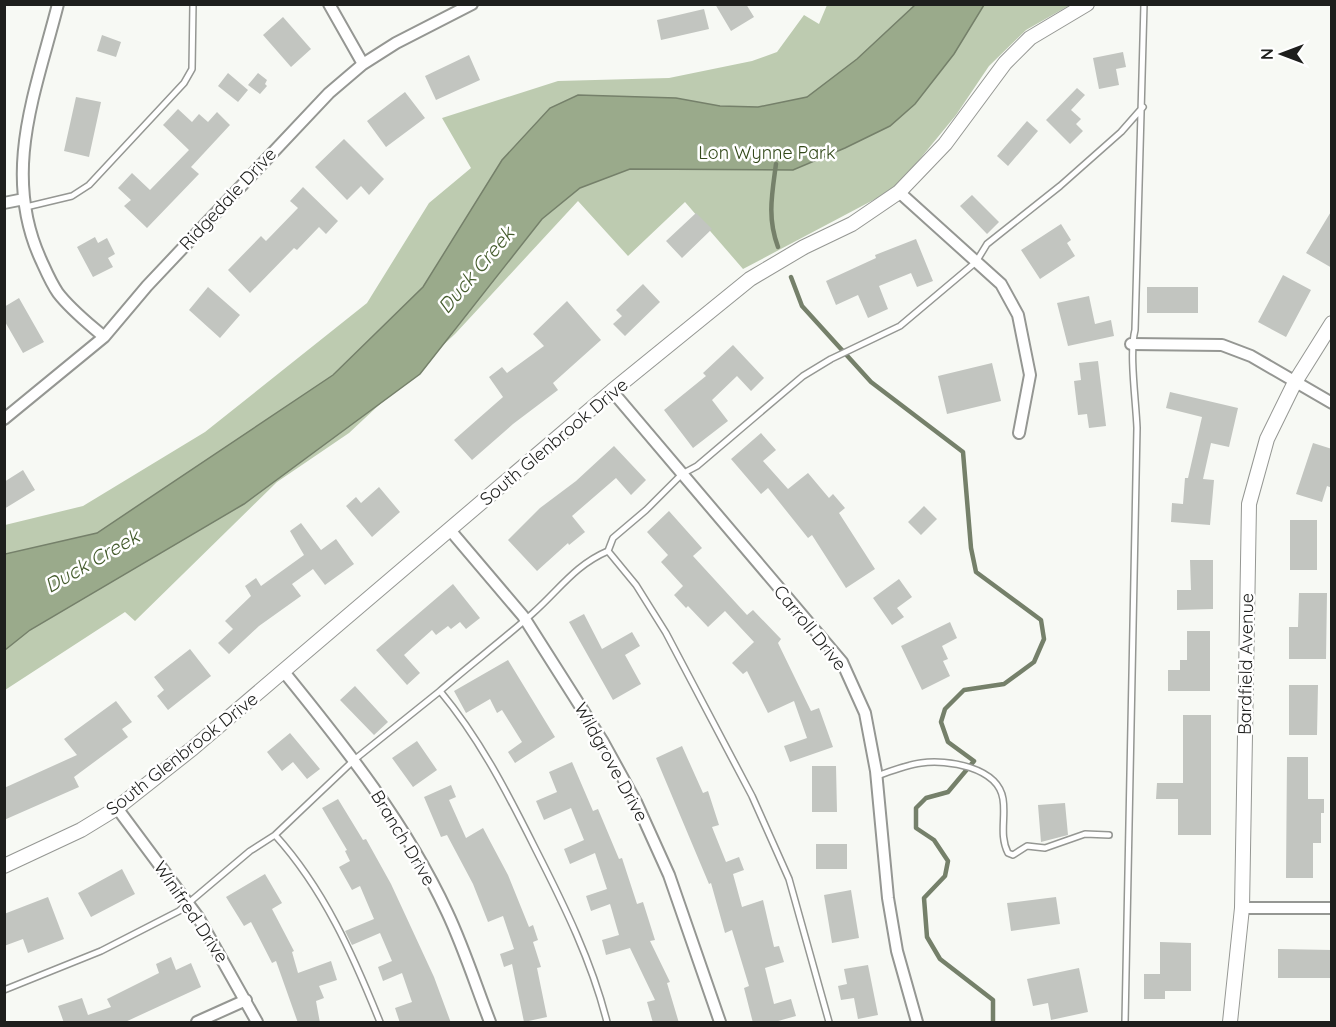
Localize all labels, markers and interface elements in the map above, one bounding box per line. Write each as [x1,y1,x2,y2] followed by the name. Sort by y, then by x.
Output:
[1252,24,1312,84] north arrow
[1257,48,1277,60] text: N
[698,141,836,164] park label: Lon Wynne Park
[174,143,281,255] street label: Ridgedale Drive
[432,219,521,318] water label: Duck Creek
[475,373,633,510] street label: South Glenbrook Drive
[40,522,146,598] water label: Duck Creek
[769,580,852,675] street label: Carroll Drive
[1233,593,1258,735] street label: Bardfield Avenue
[101,687,262,820] street label: South Glenbrook Drive
[569,698,654,825] street label: Wildgrove Drive
[366,786,441,890] street label: Branch Drive
[149,856,234,967] street label: Winifred Drive

